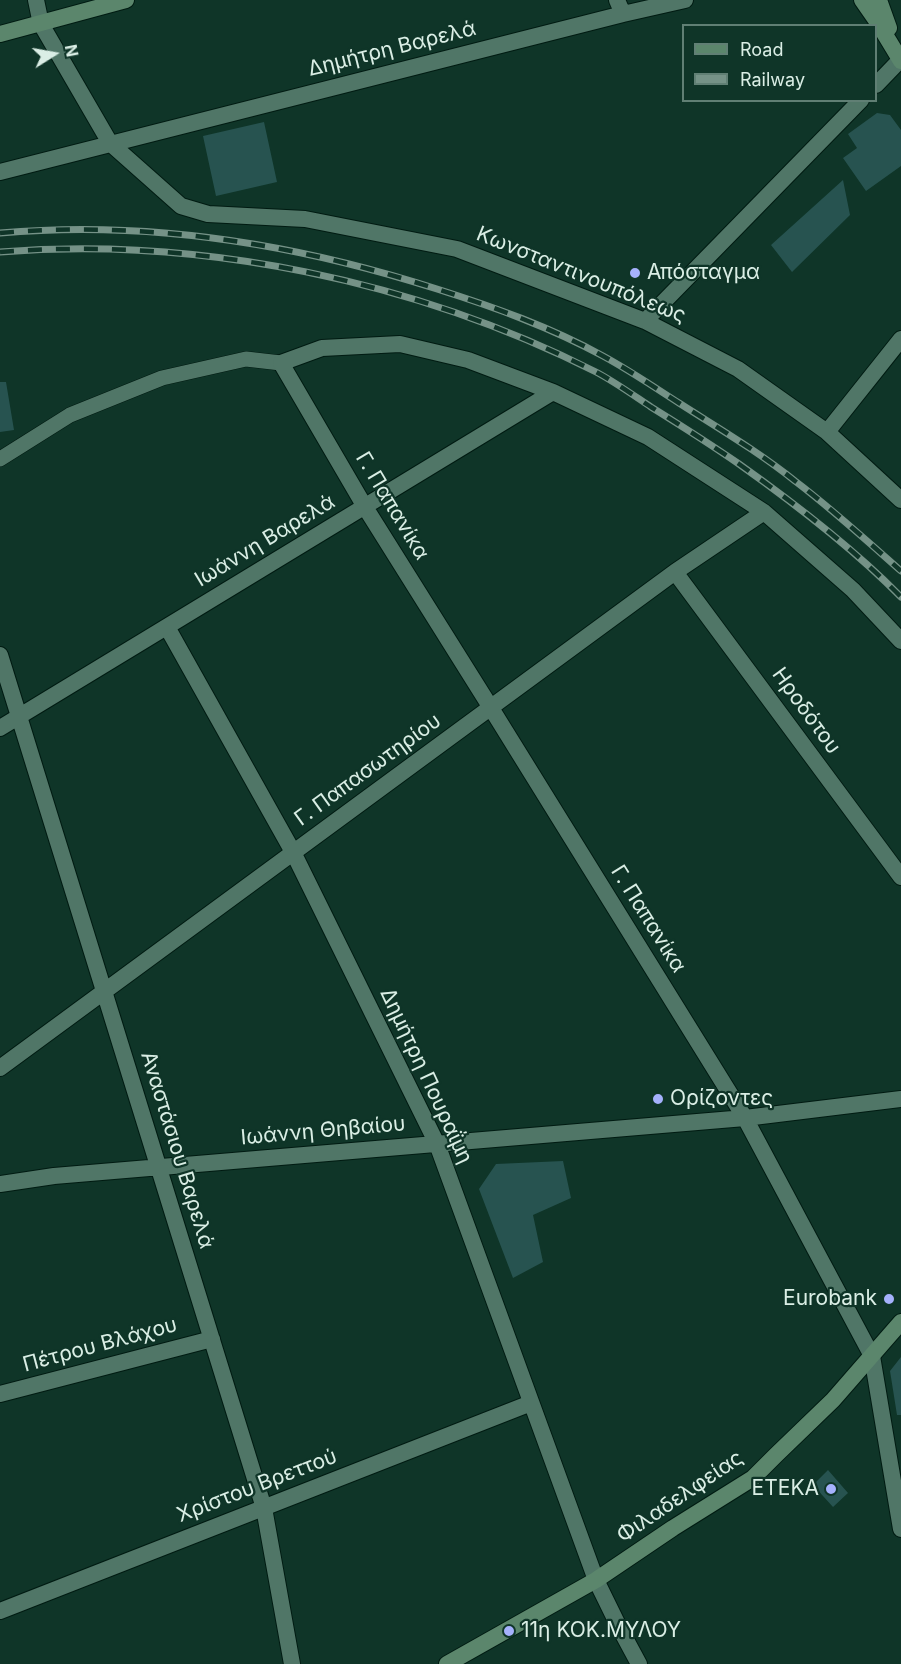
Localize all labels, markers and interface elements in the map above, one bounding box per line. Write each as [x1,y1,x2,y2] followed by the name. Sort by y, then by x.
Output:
[306,16,478,82] street label: Δημήτρη Βαρελά
[24,24,84,84] north arrow
[682,24,877,102] legend
[740,39,783,60] text: Road
[61,43,83,58] text: N
[740,69,805,90] text: Railway
[473,221,689,329] street label: Κωνσταντινουπόλεως
[647,260,760,286] place label: Απόσταγμα
[628,266,642,280] marker: Απόσταγμα
[350,447,434,565] street label: Γ. Παπανίκα
[190,489,340,593] street label: Ιωάννη Βαρελά
[766,663,846,759] street label: Ηροδότου
[290,709,446,831] street label: Γ. Παπασωτηρίου
[605,861,691,977] street label: Γ. Παπανίκα
[374,984,478,1168] street label: Δημήτρη Πουραΐμη
[135,1048,219,1252] street label: Αναστάσιου Βαρελά
[670,1086,773,1112] place label: Ορίζοντες
[651,1092,665,1106] marker: Ορίζοντες
[240,1111,406,1151] street label: Ιωάννη Θηβαίου
[783,1286,877,1312] place label: Eurobank
[882,1292,896,1306] marker: Eurobank
[20,1312,180,1378] street label: Πέτρου Βλάχου
[174,1444,340,1528] street label: Χρίστου Βρεττού
[612,1446,748,1548] street label: Φιλαδελφείας
[752,1476,819,1502] place label: ΕΤΕΚΑ
[824,1482,838,1496] marker: ΕΤΕΚΑ
[521,1618,681,1644] place label: 11η ΚΟΚ.ΜΥΛΟΥ
[502,1624,516,1638] marker: 11η ΚΟΚ.ΜΥΛΟΥ

